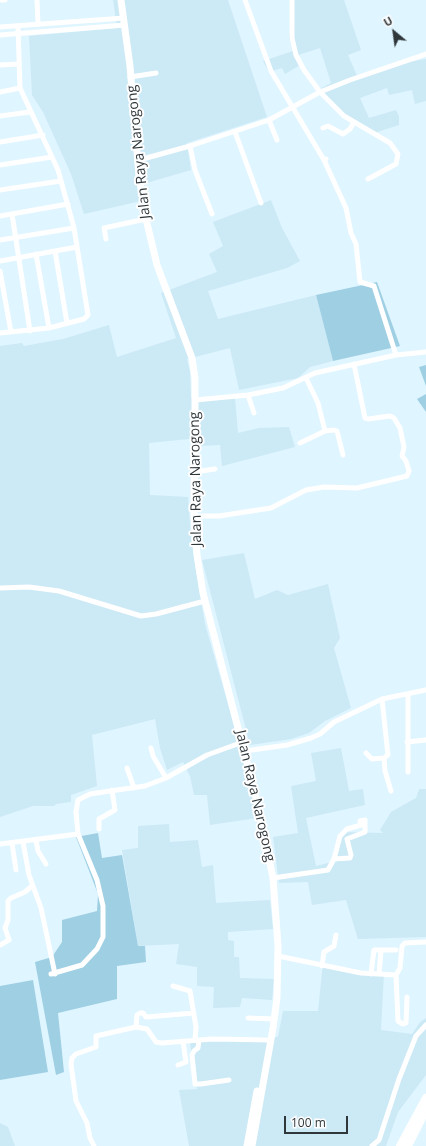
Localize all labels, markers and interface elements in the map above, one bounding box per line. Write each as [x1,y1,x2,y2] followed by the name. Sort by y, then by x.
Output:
[374,12,414,52] north arrow
[381,12,395,30] text: U
[124,84,154,220] street label: Jalan Raya Narogong
[186,412,206,546] street label: Jalan Raya Narogong
[232,729,278,863] street label: Jalan Raya Narogong
[286,1108,350,1134] scale bar
[291,1114,326,1131] text: 100 m

